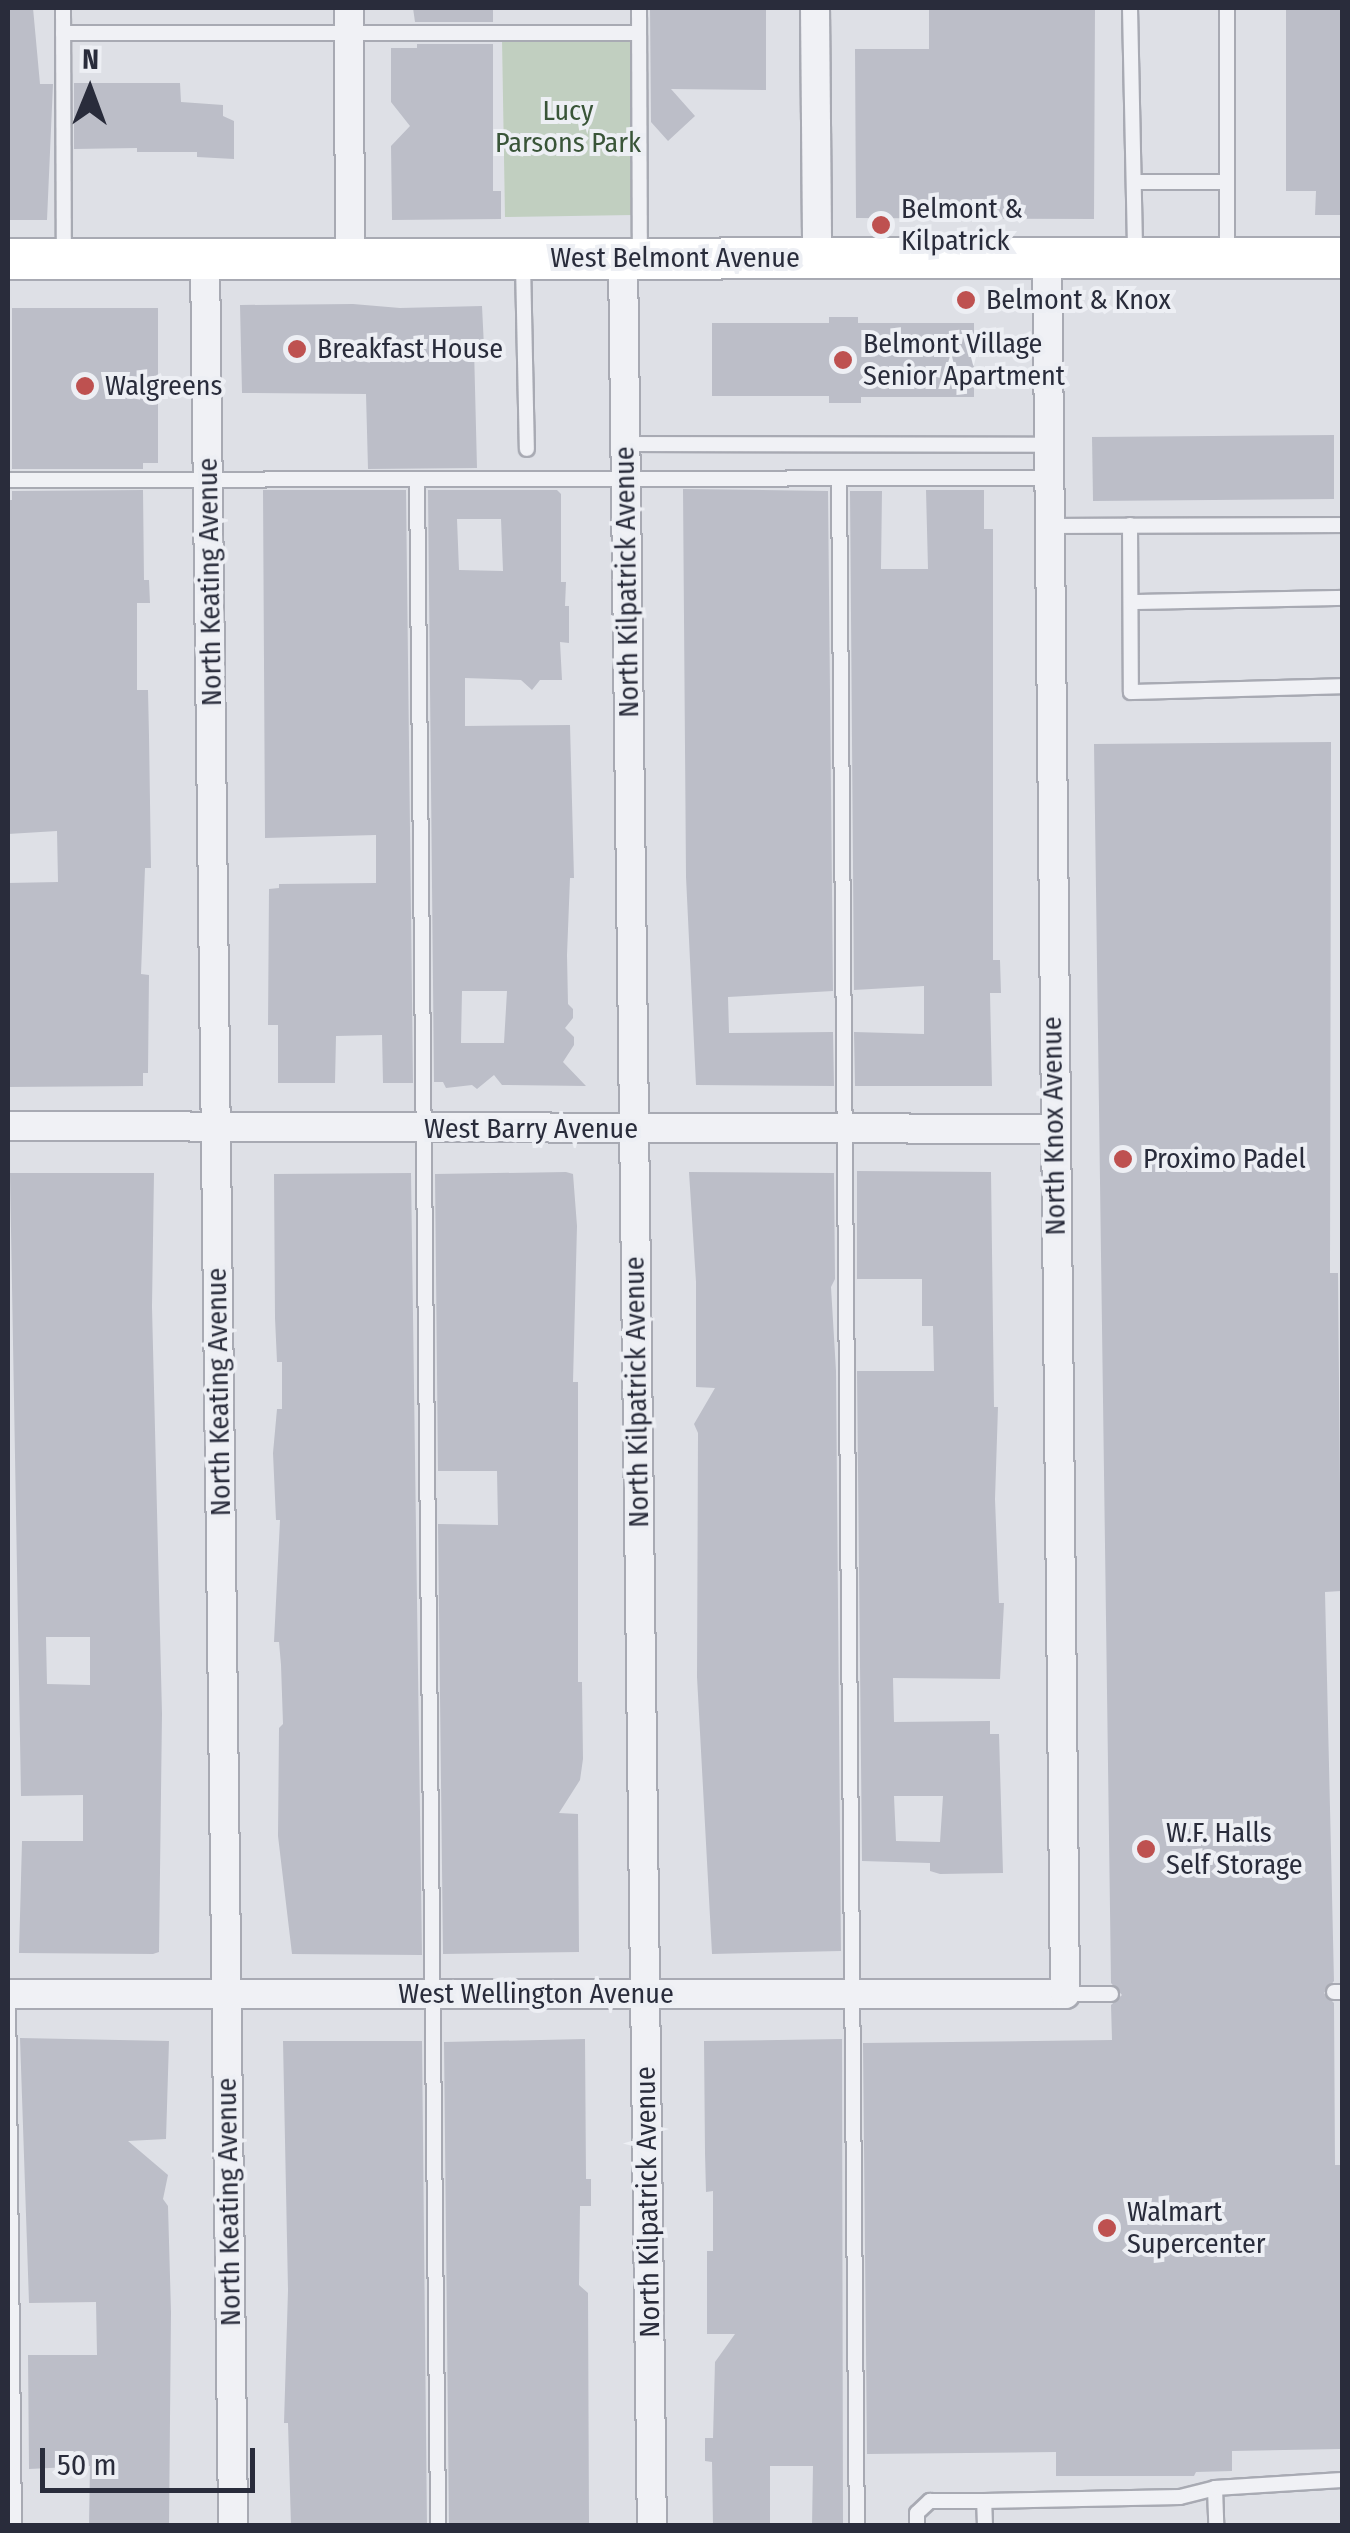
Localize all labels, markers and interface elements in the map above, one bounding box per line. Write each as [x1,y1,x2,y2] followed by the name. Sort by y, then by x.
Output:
[40,40,140,140] north arrow
[82,43,99,76] text: N
[495,94,641,160] park label: Lucy Parsons Park
[901,192,1023,258] place label: Belmont & Kilpatrick
[870,214,892,236] marker: Belmont & Kilpatrick
[550,241,800,275] street label: West Belmont Avenue
[986,283,1171,317] place label: Belmont & Knox
[955,289,977,311] marker: Belmont & Knox
[863,327,1065,393] place label: Belmont Village Senior Apartment
[317,332,503,366] place label: Breakfast House
[286,338,308,360] marker: Breakfast House
[832,349,854,371] marker: Belmont Village Senior Apartment
[105,369,222,403] place label: Walgreens
[74,375,96,397] marker: Walgreens
[608,446,646,718] street label: North Kilpatrick Avenue
[191,457,229,707] street label: North Keating Avenue
[1035,1016,1073,1236] street label: North Knox Avenue
[424,1112,638,1146] street label: West Barry Avenue
[1143,1142,1306,1176] place label: Proximo Padel
[1112,1148,1134,1170] marker: Proximo Padel
[618,1256,656,1528] street label: North Kilpatrick Avenue
[200,1267,238,1517] street label: North Keating Avenue
[1166,1816,1302,1882] place label: W.F. Halls Self Storage
[1135,1838,1157,1860] marker: W.F. Halls Self Storage
[398,1977,674,2011] street label: West Wellington Avenue
[629,2066,667,2338] street label: North Kilpatrick Avenue
[210,2077,248,2327] street label: North Keating Avenue
[1127,2195,1266,2261] place label: Walmart Supercenter
[1096,2217,1118,2239] marker: Walmart Supercenter
[45,2428,260,2490] scale bar
[57,2447,117,2483] text: 50 m

